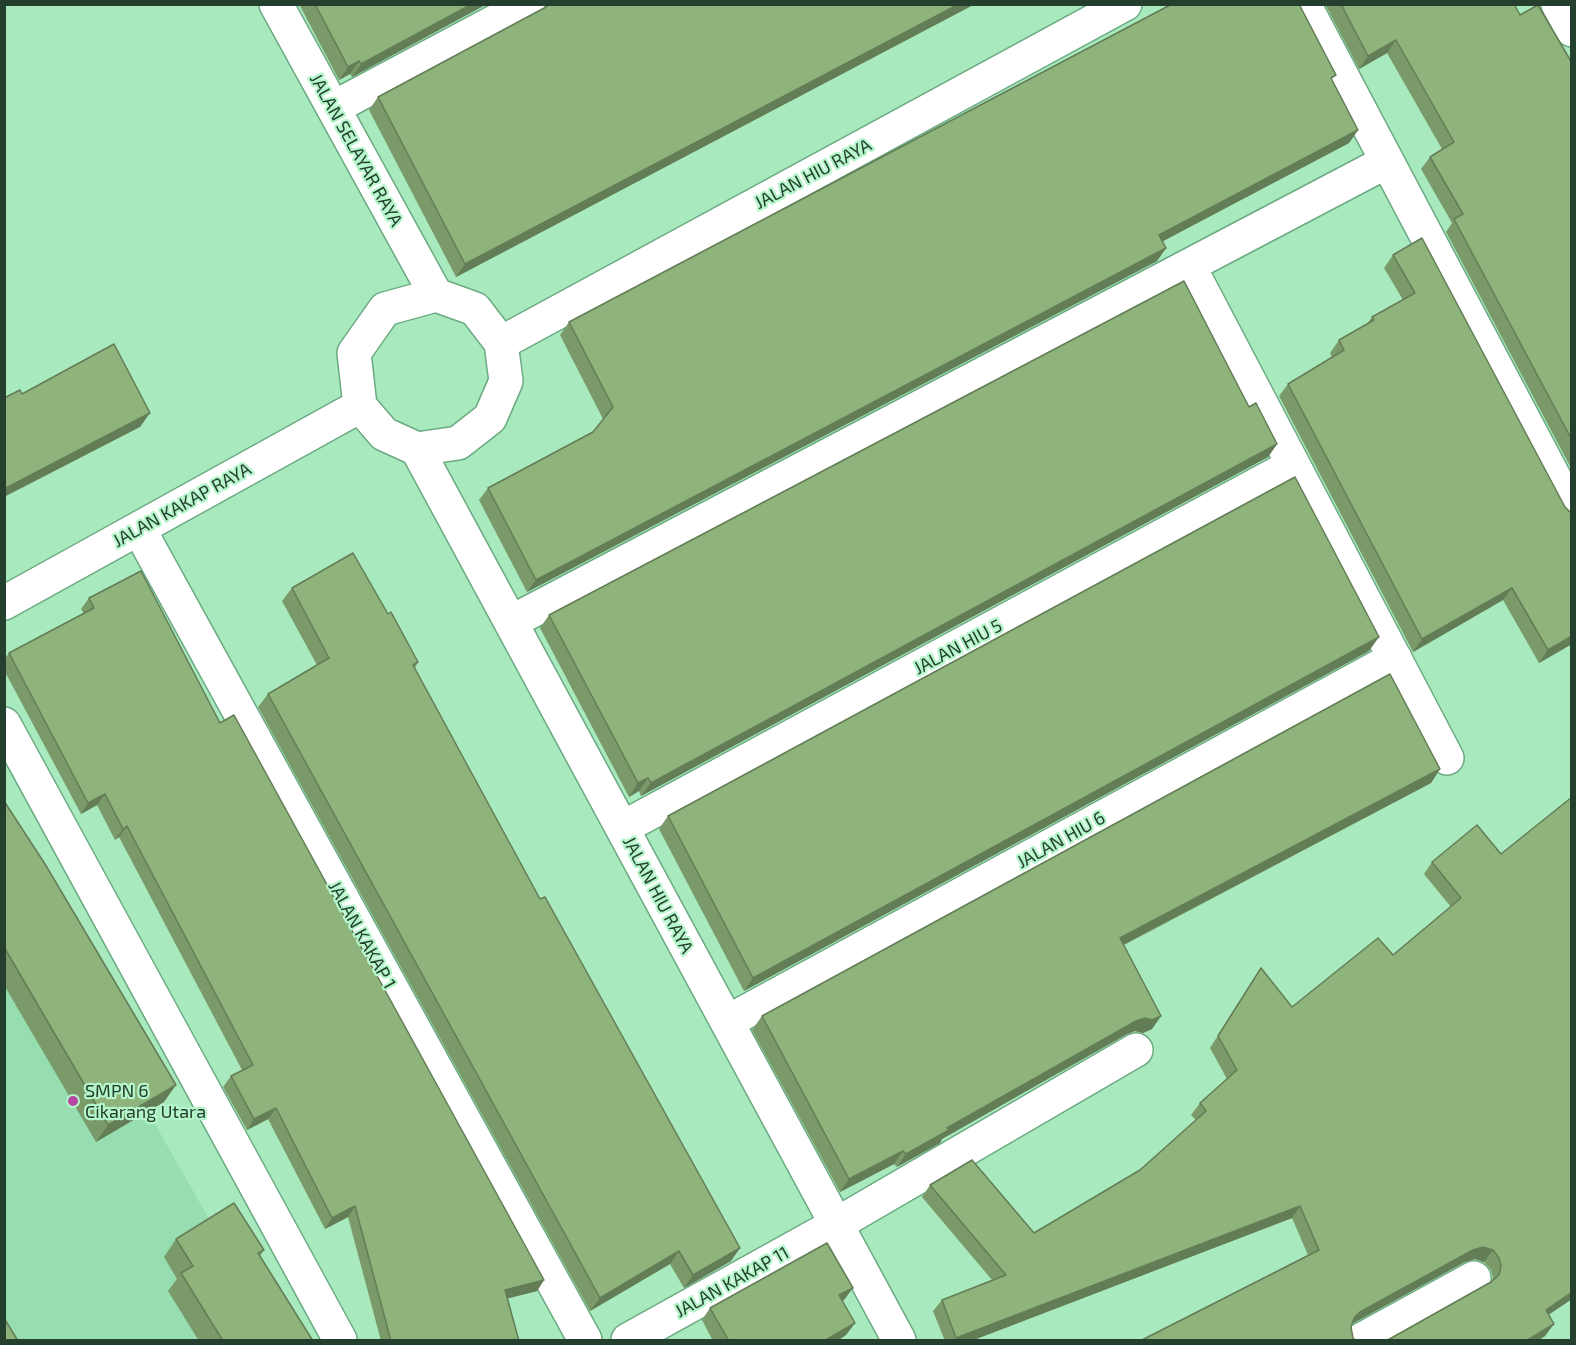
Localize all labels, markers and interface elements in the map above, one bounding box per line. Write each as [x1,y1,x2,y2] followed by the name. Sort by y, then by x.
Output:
[305,70,407,230] street label: JALAN SELAYAR RAYA
[751,134,875,214] street label: JALAN HIU RAYA
[109,458,255,552] street label: JALAN KAKAP RAYA
[910,615,1006,679] street label: JALAN HIU 5
[1013,807,1109,873] street label: JALAN HIU 6
[618,833,698,957] street label: JALAN HIU RAYA
[323,877,401,993] street label: JALAN KAKAP 1
[85,1080,206,1122] place label: SMPN 6 Cikarang Utara
[66,1094,80,1108] marker: SMPN 6 Cikarang Utara
[671,1242,793,1322] street label: JALAN KAKAP 11

